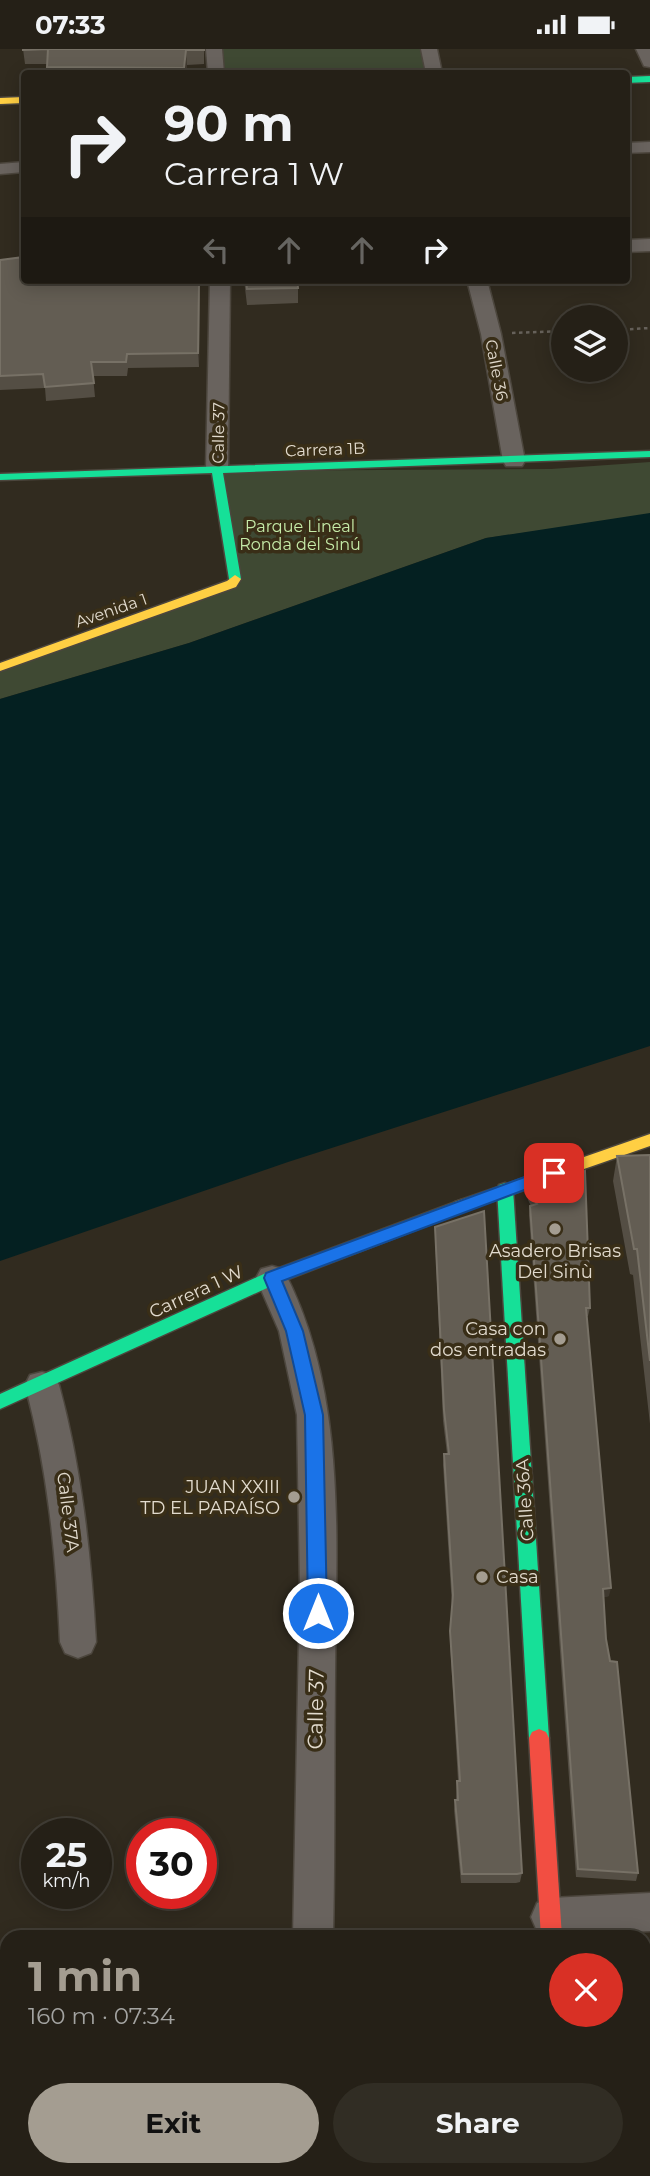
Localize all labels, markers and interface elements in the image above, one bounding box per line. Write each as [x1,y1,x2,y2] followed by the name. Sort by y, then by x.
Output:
[35,9,106,41] text: 07:33
[164,94,294,153] text: 90 m
[49,98,140,189] icon: right
[164,154,344,193] text: Carrera 1 W
[197,231,235,269] icon: left
[270,231,308,269] icon: ahead
[343,231,381,269] icon: ahead
[416,231,454,269] icon: right
[551,305,628,382] map controls
[551,305,628,382] button: layers
[481,338,512,403] street label: Calle 36
[208,402,229,464] street label: Calle 37
[285,439,365,460] street label: Carrera 1B
[239,517,361,554] park label: Parque Lineal Ronda del Sinú
[73,589,149,632] street label: Avenida 1
[524,1143,584,1203] pin
[535,1154,573,1192] icon: arrive
[547,1221,563,1237] marker: Asadero Brisas Del Sinù
[489,1240,621,1283] place label: Asadero Brisas Del Sinù
[145,1261,247,1323] street label: Carrera 1 W
[430,1318,546,1361] place label: Casa con dos entradas
[552,1331,568,1347] marker: Casa con dos entradas
[511,1458,539,1542] street label: Calle 36A
[52,1471,84,1554] street label: Calle 37A
[140,1476,280,1519] place label: JUAN XXIII TD EL PARAÍSO
[286,1489,302,1505] marker: JUAN XXIII TD EL PARAÍSO
[496,1566,539,1588] place label: Casa
[474,1569,490,1585] marker: Casa
[281,1576,355,1650] position arrow
[302,1669,329,1749] street label: Calle 37
[126,1818,217,1909] speed limit sign: 30
[46,1833,87,1876] text: 25
[42,1870,91,1892] text: km/h
[28,1950,142,2002] text: 1 min
[549,1953,623,2027] button: close
[28,2002,175,2030] text: 160 m · 07:34
[28,2083,319,2163] button: Exit
[333,2083,623,2163] button: Share

